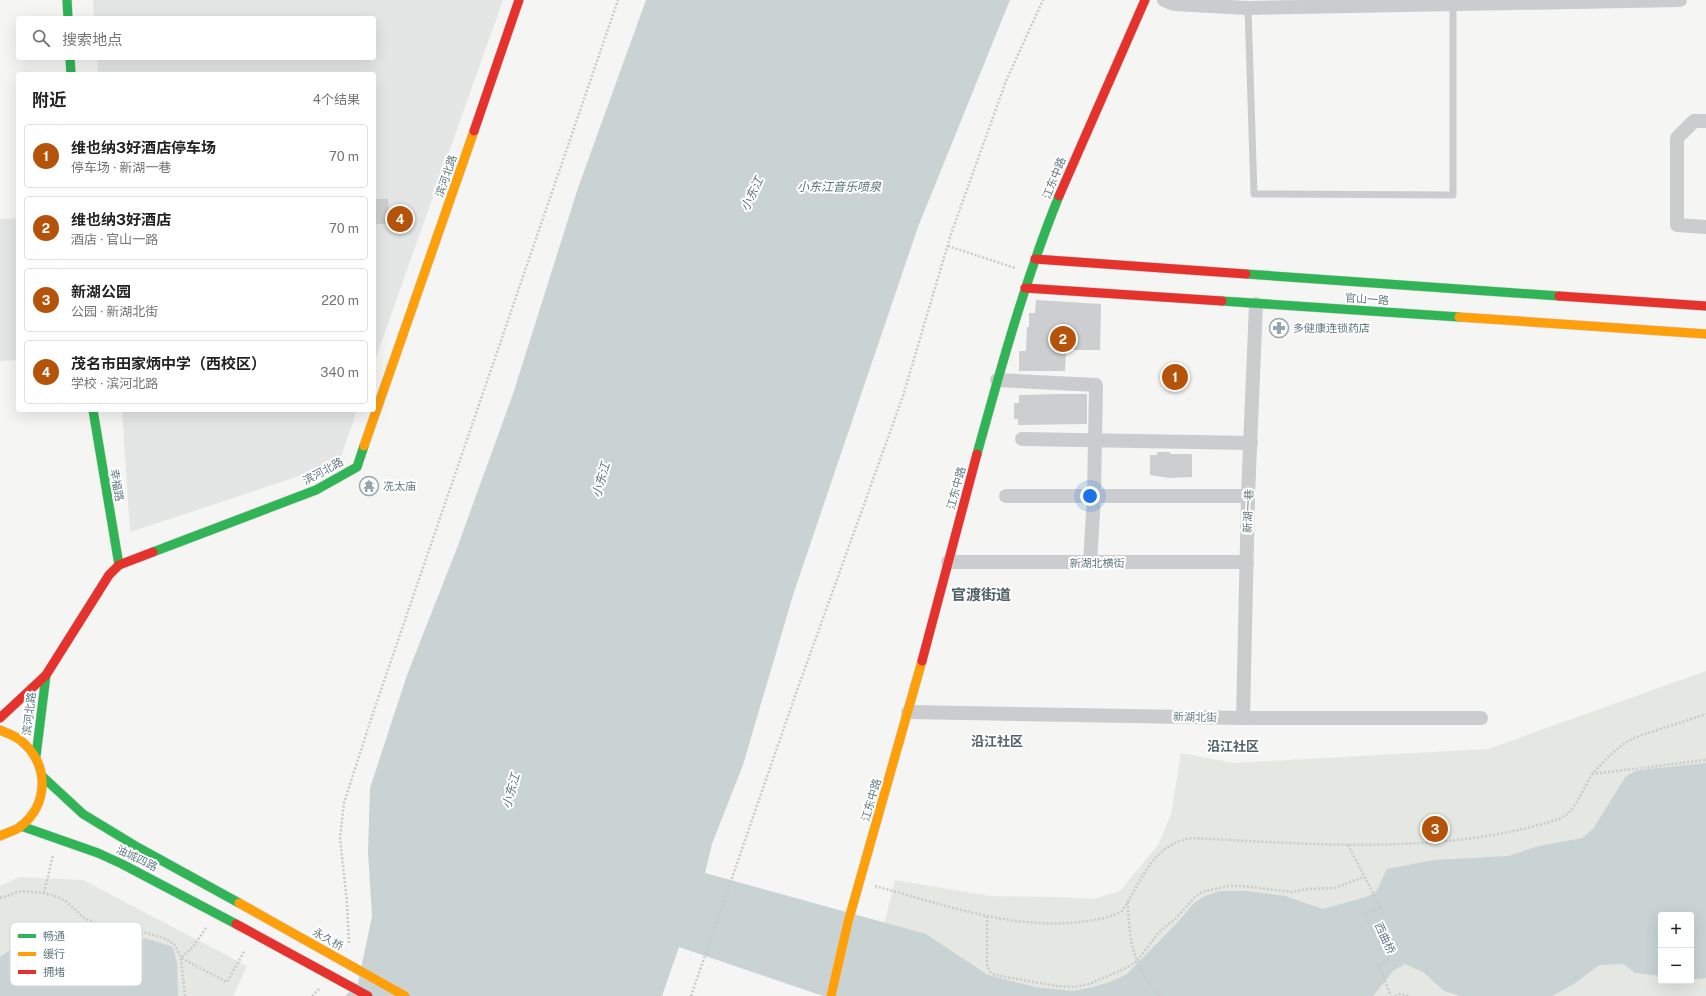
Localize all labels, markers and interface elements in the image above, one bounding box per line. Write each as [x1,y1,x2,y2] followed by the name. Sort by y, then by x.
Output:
[16,16,376,60] search box
[30,27,52,49] icon: search
[62,31,122,48] text: 搜索地点
[32,90,66,110] text: 附近
[313,92,360,107] text: 4个结果
[71,139,216,156] text: 维也纳3好酒店停车场
[43,149,49,164] text: 1
[329,149,359,164] text: 70 m
[433,153,459,199] street label: 滨河北路
[1040,155,1068,201] street label: 江东中路
[71,160,171,175] text: 停车场 · 新湖一巷
[738,173,767,213] water label: 小东江
[797,180,882,194] water label: 小东江音乐喷泉
[387,204,413,234] pin: 4
[71,211,171,228] text: 维也纳3好酒店
[42,221,50,236] text: 2
[329,221,359,236] text: 70 m
[71,232,158,247] text: 酒店 · 官山一路
[71,283,131,300] text: 新湖公园
[1345,291,1389,307] street label: 官山一路
[42,293,50,308] text: 3
[321,293,359,308] text: 220 m
[71,304,158,319] text: 公园 · 新湖北街
[1268,317,1290,339] pharmacy icon: 多健康连锁药店
[1293,322,1370,334] place label: 多健康连锁药店
[1050,324,1076,354] pin: 2
[71,355,266,372] text: 茂名市田家炳中学（西校区）
[1162,362,1188,392] pin: 1
[42,365,50,380] text: 4
[320,365,359,380] text: 340 m
[71,376,158,391] text: 学校 · 滨河北路
[301,455,345,487] street label: 滨河北路
[589,459,613,499] water label: 小东江
[945,465,967,511] street label: 江东中路
[108,468,126,502] street label: 幸福路
[358,475,380,497] temple icon: 冼太庙
[383,480,416,492] place label: 冼太庙
[1080,486,1100,506] your location
[1241,489,1255,533] street label: 新湖一巷
[1070,557,1125,569] street label: 新湖北横街
[951,586,1011,603] district label: 官渡街道
[20,691,38,737] street label: 滨河北路
[1173,711,1217,723] street label: 新湖北街
[971,734,1023,749] district label: 沿江社区
[1207,739,1259,754] district label: 沿江社区
[499,770,523,810] water label: 小东江
[859,777,883,823] street label: 江东中路
[1422,814,1448,844] pin: 3
[115,843,159,873] street label: 油城四路
[1658,912,1694,984] map controls
[1658,912,1694,948] button: +
[1373,921,1397,955] street label: 西曲桥
[10,922,142,986] legend
[311,926,345,952] street label: 永久桥
[43,930,65,942] text: 畅通
[43,948,65,960] text: 缓行
[1658,948,1694,984] button: −
[43,966,65,978] text: 拥堵

